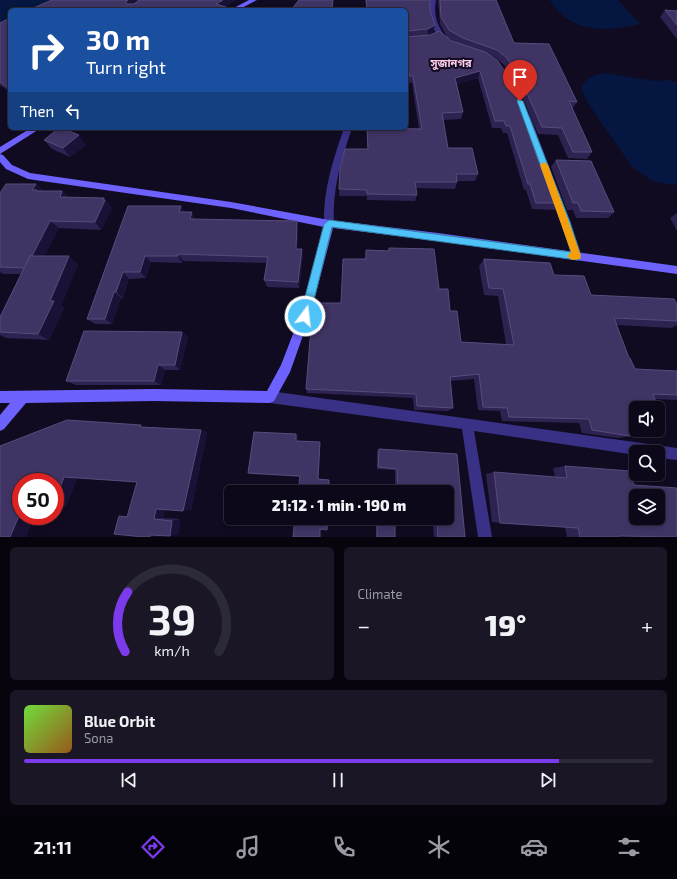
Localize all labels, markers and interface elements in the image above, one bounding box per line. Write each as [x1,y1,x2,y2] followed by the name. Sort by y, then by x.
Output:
[86,22,150,56] text: 30 m
[20,24,72,76] icon: right
[86,56,166,78] text: Turn right
[429,56,472,70] district label: সুজানগর
[503,60,537,101] pin
[509,66,531,88] icon: arrive
[62,100,84,122] icon: left
[20,102,54,120] text: Then
[284,295,326,337] position arrow
[629,401,665,525] map controls
[629,401,665,437] button: sound
[629,445,665,481] button: search
[12,473,64,525] speed limit sign: 50
[629,489,665,525] button: layers
[272,496,406,514] text: 21:12 · 1 min · 190 m
[358,586,402,602] text: Climate
[148,592,196,642] text: 39
[485,606,526,642] text: 19°
[358,612,370,638] text: −
[641,612,653,638] text: +
[154,641,189,658] text: km/h
[84,712,155,730] text: Blue Orbit
[84,730,113,746] text: Sona
[118,769,140,791] icon: previous
[327,769,349,791] icon: pause
[537,769,559,791] icon: next
[139,833,167,861] icon: directions
[234,833,262,861] icon: music
[330,833,358,861] icon: phone
[425,833,453,861] icon: climate
[520,833,548,861] icon: car
[615,833,643,861] icon: filters
[34,836,72,858] text: 21:11

